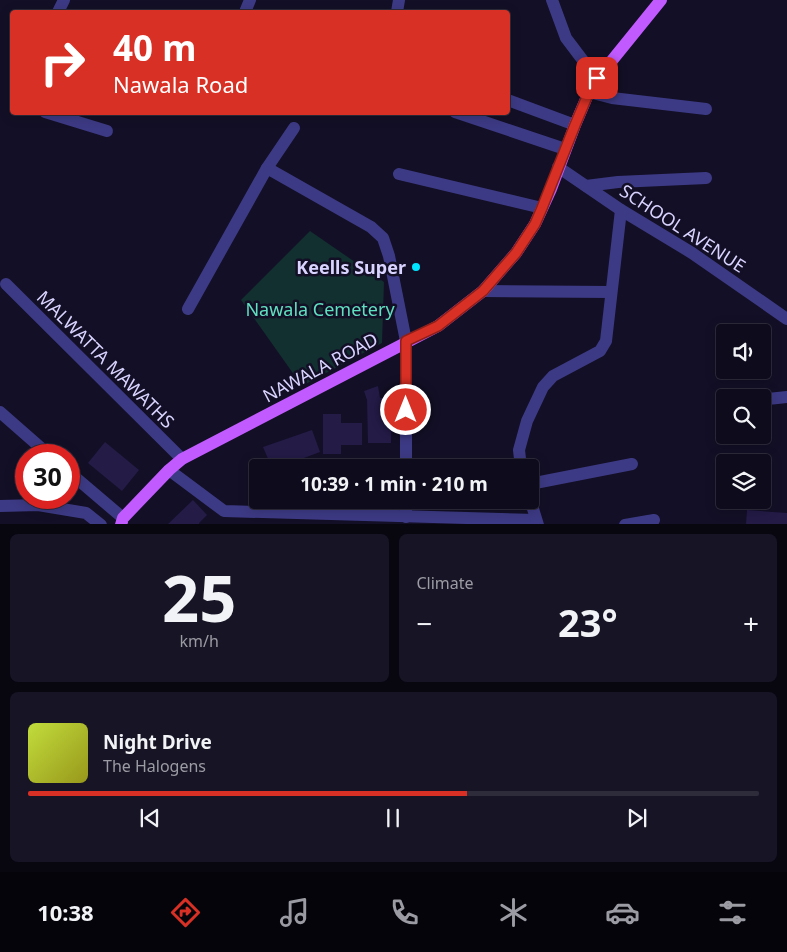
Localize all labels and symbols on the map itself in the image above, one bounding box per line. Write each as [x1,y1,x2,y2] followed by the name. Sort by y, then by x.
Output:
[576,57,618,99] pin
[616,178,750,278] street label: SCHOOL AVENUE
[296,255,406,279] place label: Keells Super
[410,261,422,273] marker: Keells Super
[32,285,180,433] street label: MALWATTA MAWATHS
[245,297,395,321] park label: Nawala Cemetery
[258,327,382,407] street label: NAWALA ROAD
[379,383,431,435] position arrow
[15,444,80,509] speed limit sign: 30

